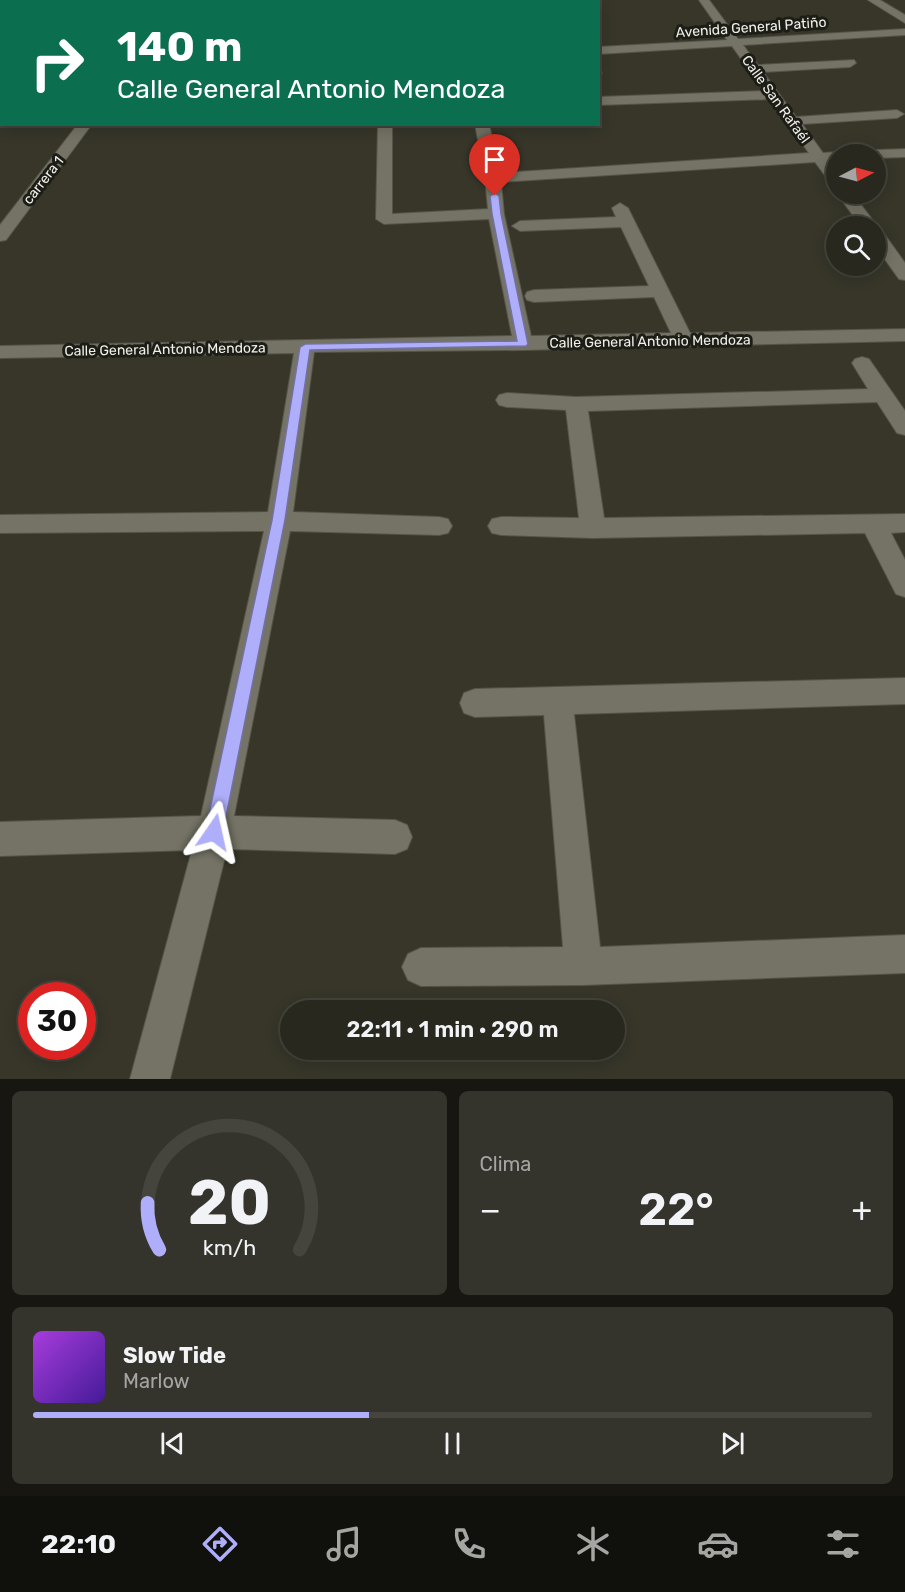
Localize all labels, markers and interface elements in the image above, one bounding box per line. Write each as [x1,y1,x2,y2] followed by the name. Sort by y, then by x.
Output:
[675,14,827,41] street label: Avenida General Patiño
[117,22,243,72] text: 140 m
[18,24,96,102] icon: right
[738,52,813,147] street label: Calle San Rafaél
[117,73,505,105] text: Calle General Antonio Mendoza
[469,134,520,196] pin
[478,143,511,176] icon: arrive
[826,144,886,204] north arrow
[826,144,886,276] map controls
[19,153,67,208] street label: carrera 1
[826,216,886,276] button: search
[549,331,751,352] street label: Calle General Antonio Mendoza
[64,339,266,360] street label: Calle General Antonio Mendoza
[182,800,246,864] position arrow
[18,982,96,1060] speed limit sign: 30
[347,1016,558,1043] text: 22:11 · 1 min · 290 m
[480,1152,531,1176] text: Clima
[188,1166,271,1240] text: 20
[639,1183,714,1236] text: 22°
[480,1190,501,1229] text: −
[851,1190,872,1229] text: +
[202,1235,256,1260] text: km/h
[123,1342,226,1369] text: Slow Tide
[123,1369,190,1393] text: Marlow
[156,1427,189,1460] icon: previous
[436,1427,469,1460] icon: pause
[716,1427,749,1460] icon: next
[199,1523,241,1565] icon: directions
[323,1523,365,1565] icon: music
[448,1523,490,1565] icon: phone
[572,1523,614,1565] icon: climate
[697,1523,739,1565] icon: car
[822,1523,864,1565] icon: filters
[41,1528,116,1560] text: 22:10

